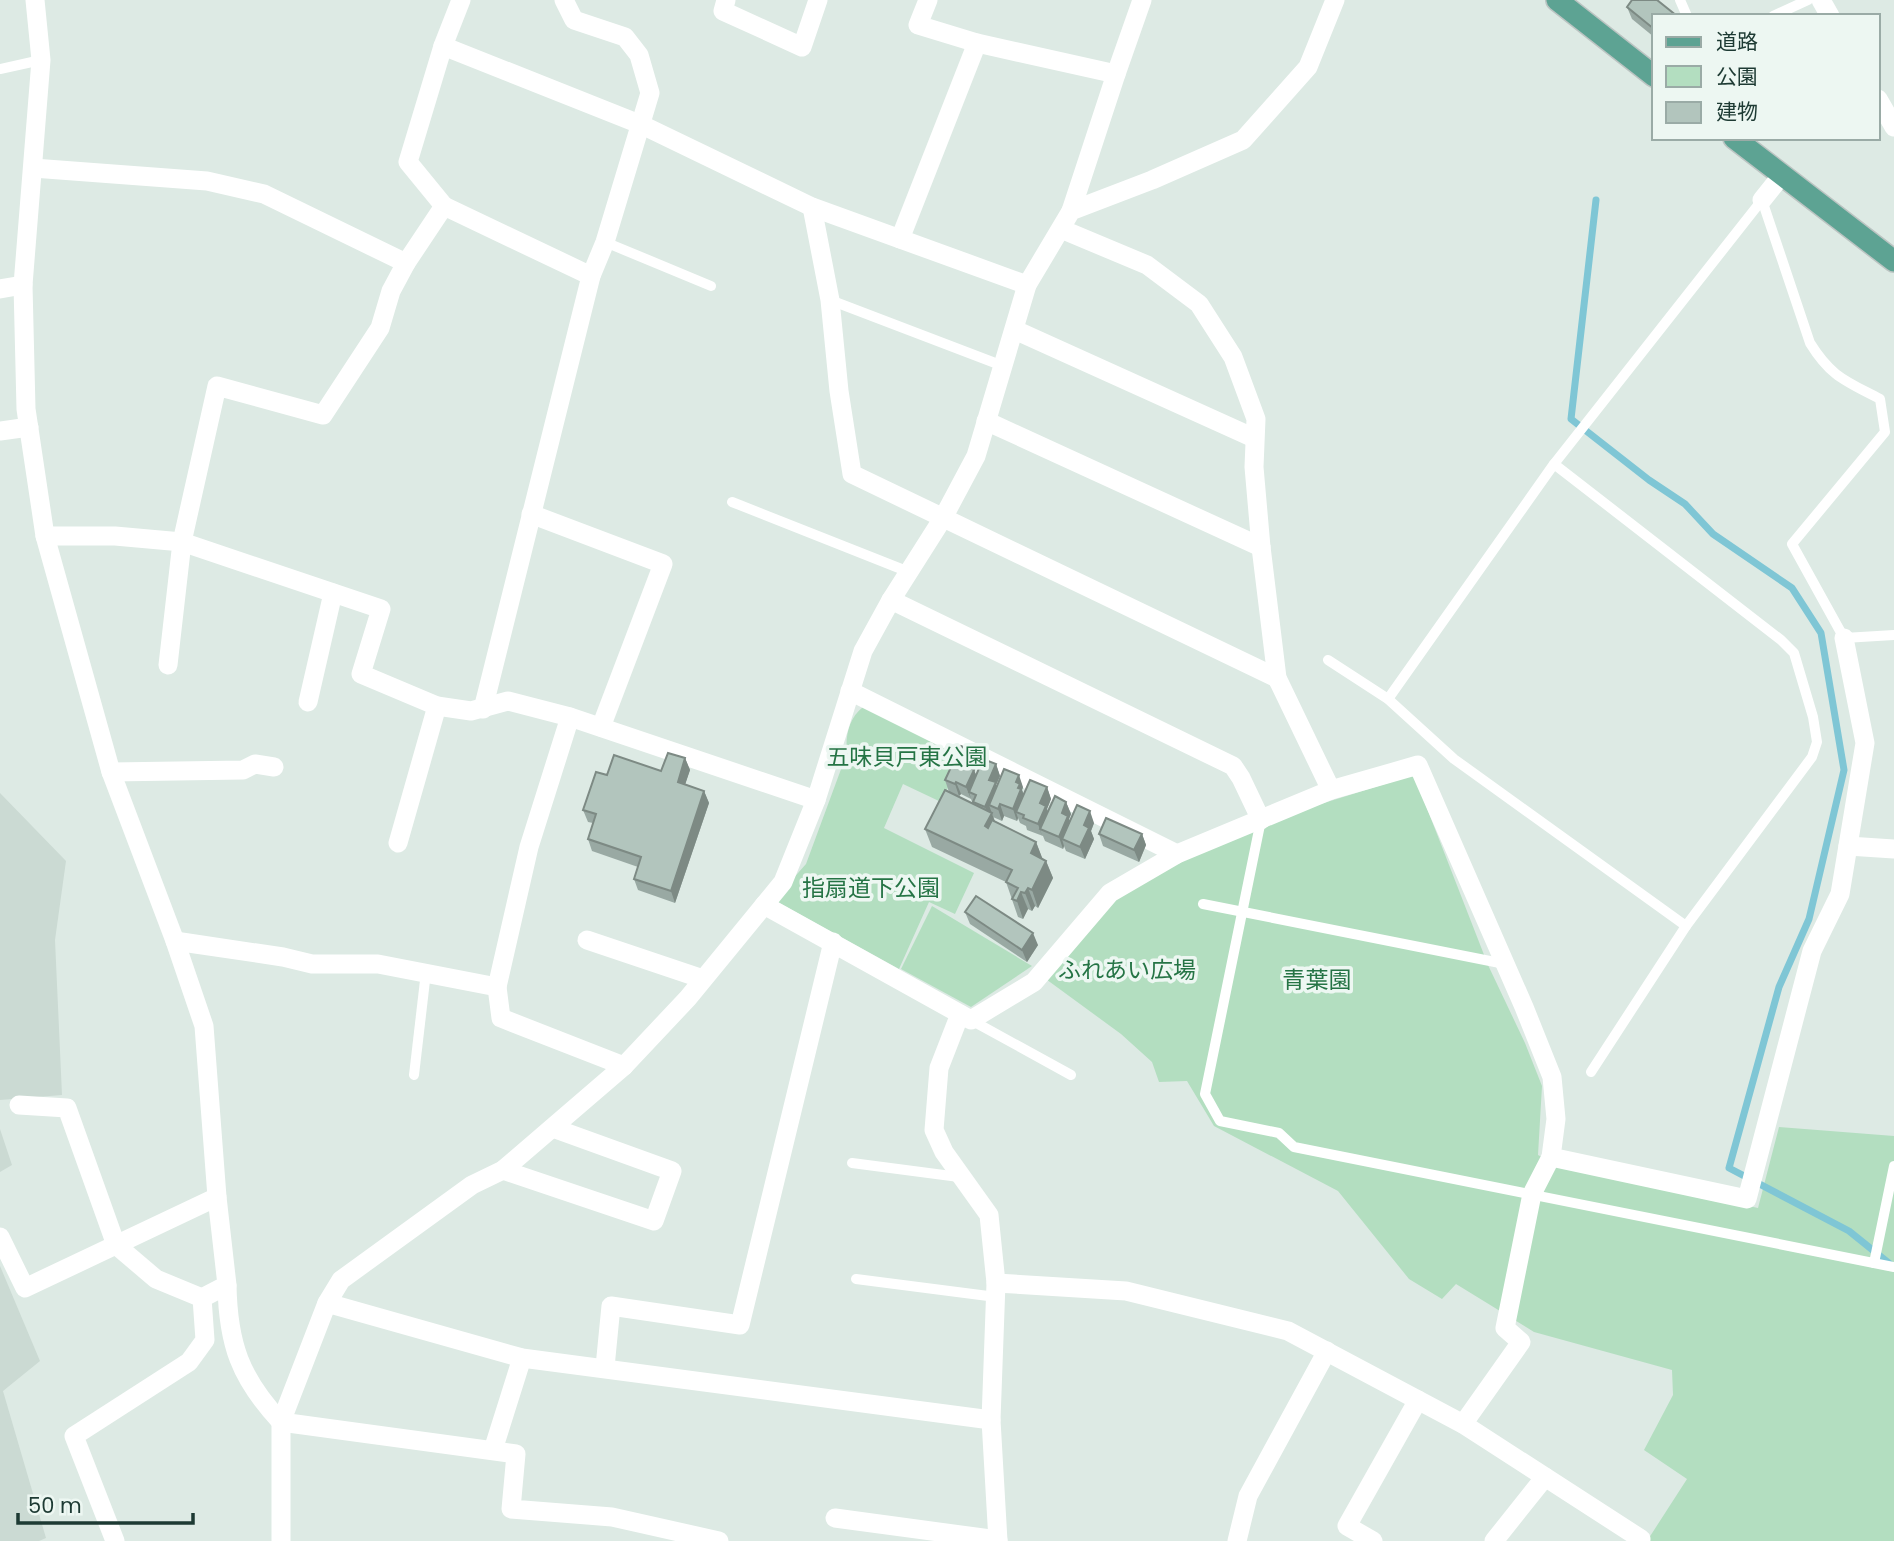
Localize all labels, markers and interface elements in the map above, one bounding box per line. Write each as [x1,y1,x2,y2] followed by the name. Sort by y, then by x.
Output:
[1652,14,1880,140] legend
[1716,27,1758,56] text: 道路
[1716,62,1758,91] text: 公園
[1716,97,1758,126] text: 建物
[827,741,988,773] park label: 五味貝戸東公園
[802,872,940,904] park label: 指扇道下公園
[1058,954,1196,986] park label: ふれあい広場
[1283,964,1352,996] park label: 青葉園
[18,1482,192,1526] scale bar
[28,1491,82,1520] text: 50 m

